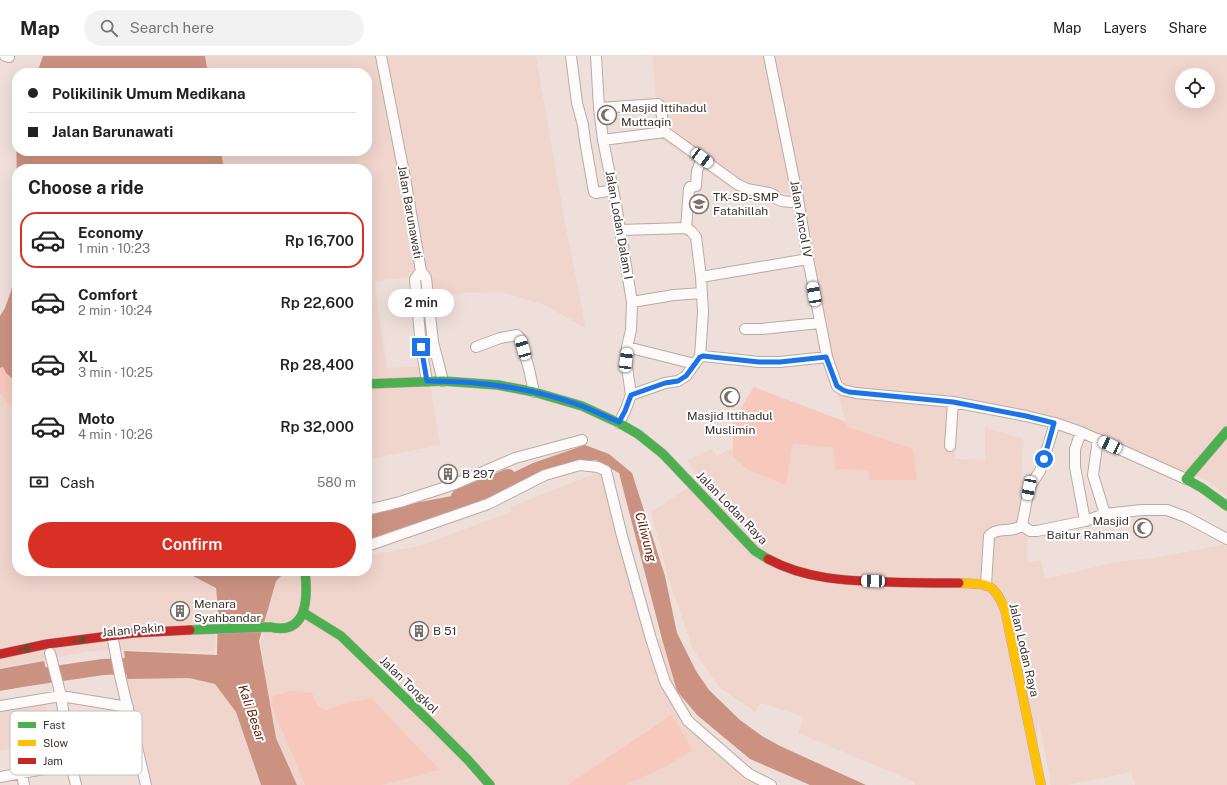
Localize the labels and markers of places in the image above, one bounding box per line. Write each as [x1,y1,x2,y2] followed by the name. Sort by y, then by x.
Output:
[621,101,707,129] place label: Masjid Ittihadul Muttaqin
[596,104,618,126] mosque icon: Masjid Ittihadul Muttaqin
[713,190,779,218] place label: TK-SD-SMP Fatahillah
[688,193,710,215] school or university icon: TK-SD-SMP Fatahillah
[719,386,741,408] mosque icon: Masjid Ittihadul Muslimin
[687,409,773,437] place label: Masjid Ittihadul Muslimin
[437,463,459,485] building icon: B 297
[462,467,495,481] place label: B 297
[1047,514,1129,542] place label: Masjid Baitur Rahman
[1132,517,1154,539] mosque icon: Masjid Baitur Rahman
[194,597,261,625] place label: Menara Syahbandar
[169,600,191,622] building icon: Menara Syahbandar
[408,620,430,642] building icon: B 51
[433,624,457,638] place label: B 51

